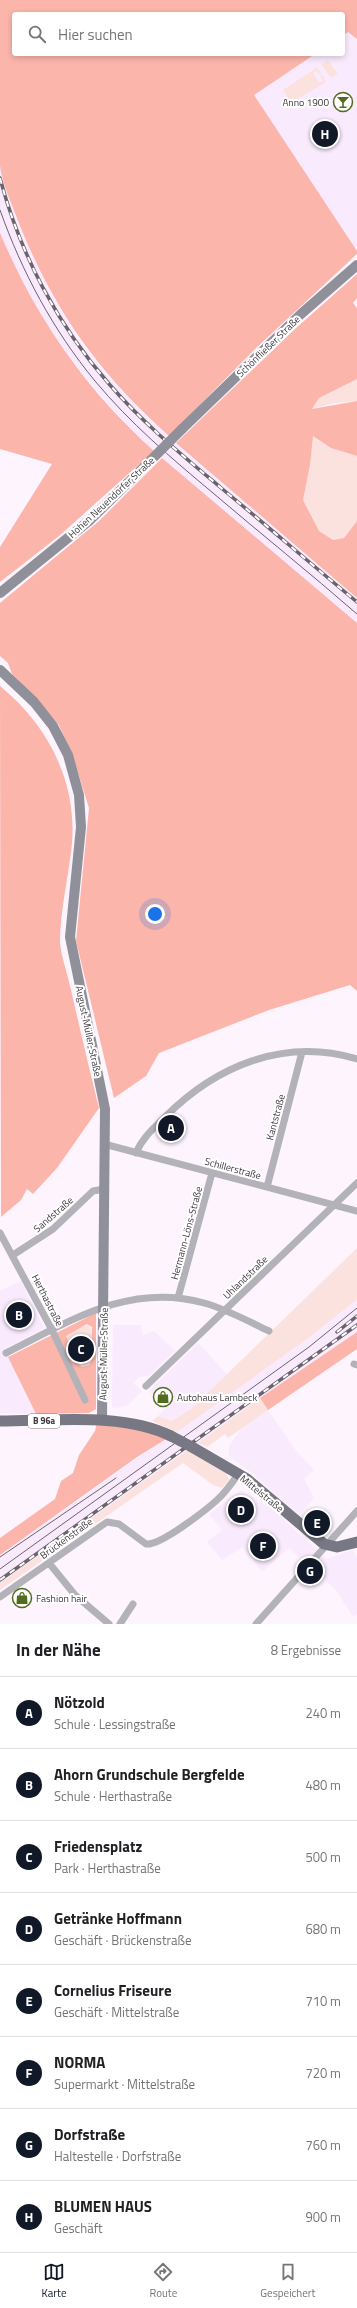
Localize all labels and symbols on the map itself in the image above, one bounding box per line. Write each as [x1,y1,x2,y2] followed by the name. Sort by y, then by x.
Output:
[332,91,354,113] bar icon: Anno 1900
[282,95,329,110] place label: Anno 1900
[312,119,338,149] pin: H
[233,312,303,381] street label: Schönfließer Straße
[65,453,158,542] street label: Hohen Neuendorfer Straße
[145,904,165,924] your location
[72,984,105,1078] street label: August-Müller-Straße
[262,1092,289,1142] street label: Kantstraße
[158,1113,184,1143] pin: A
[203,1154,263,1183] street label: Schillerstraße
[167,1185,206,1281] street label: Hermann-Löns-Straße
[30,1193,77,1236] street label: Sandstraße
[220,1252,271,1303] street label: Uhlandstraße
[28,1272,67,1329] street label: Herthastraße
[6,1300,32,1330] pin: B
[95,1308,112,1400] street label: August-Müller-Straße
[68,1334,94,1364] pin: C
[152,1386,174,1408] shop icon: Autohaus Lambeck
[177,1390,257,1405] place label: Autohaus Lambeck
[28,1414,60,1428] road number: B 96a
[237,1471,287,1516] street label: Mittelstraße
[228,1495,254,1525] pin: D
[304,1508,330,1538] pin: E
[37,1514,96,1563] street label: Brückenstraße
[250,1531,276,1561] pin: F
[297,1556,323,1586] pin: G
[11,1587,33,1609] shop icon: Fashion hair
[36,1591,88,1606] place label: Fashion hair

